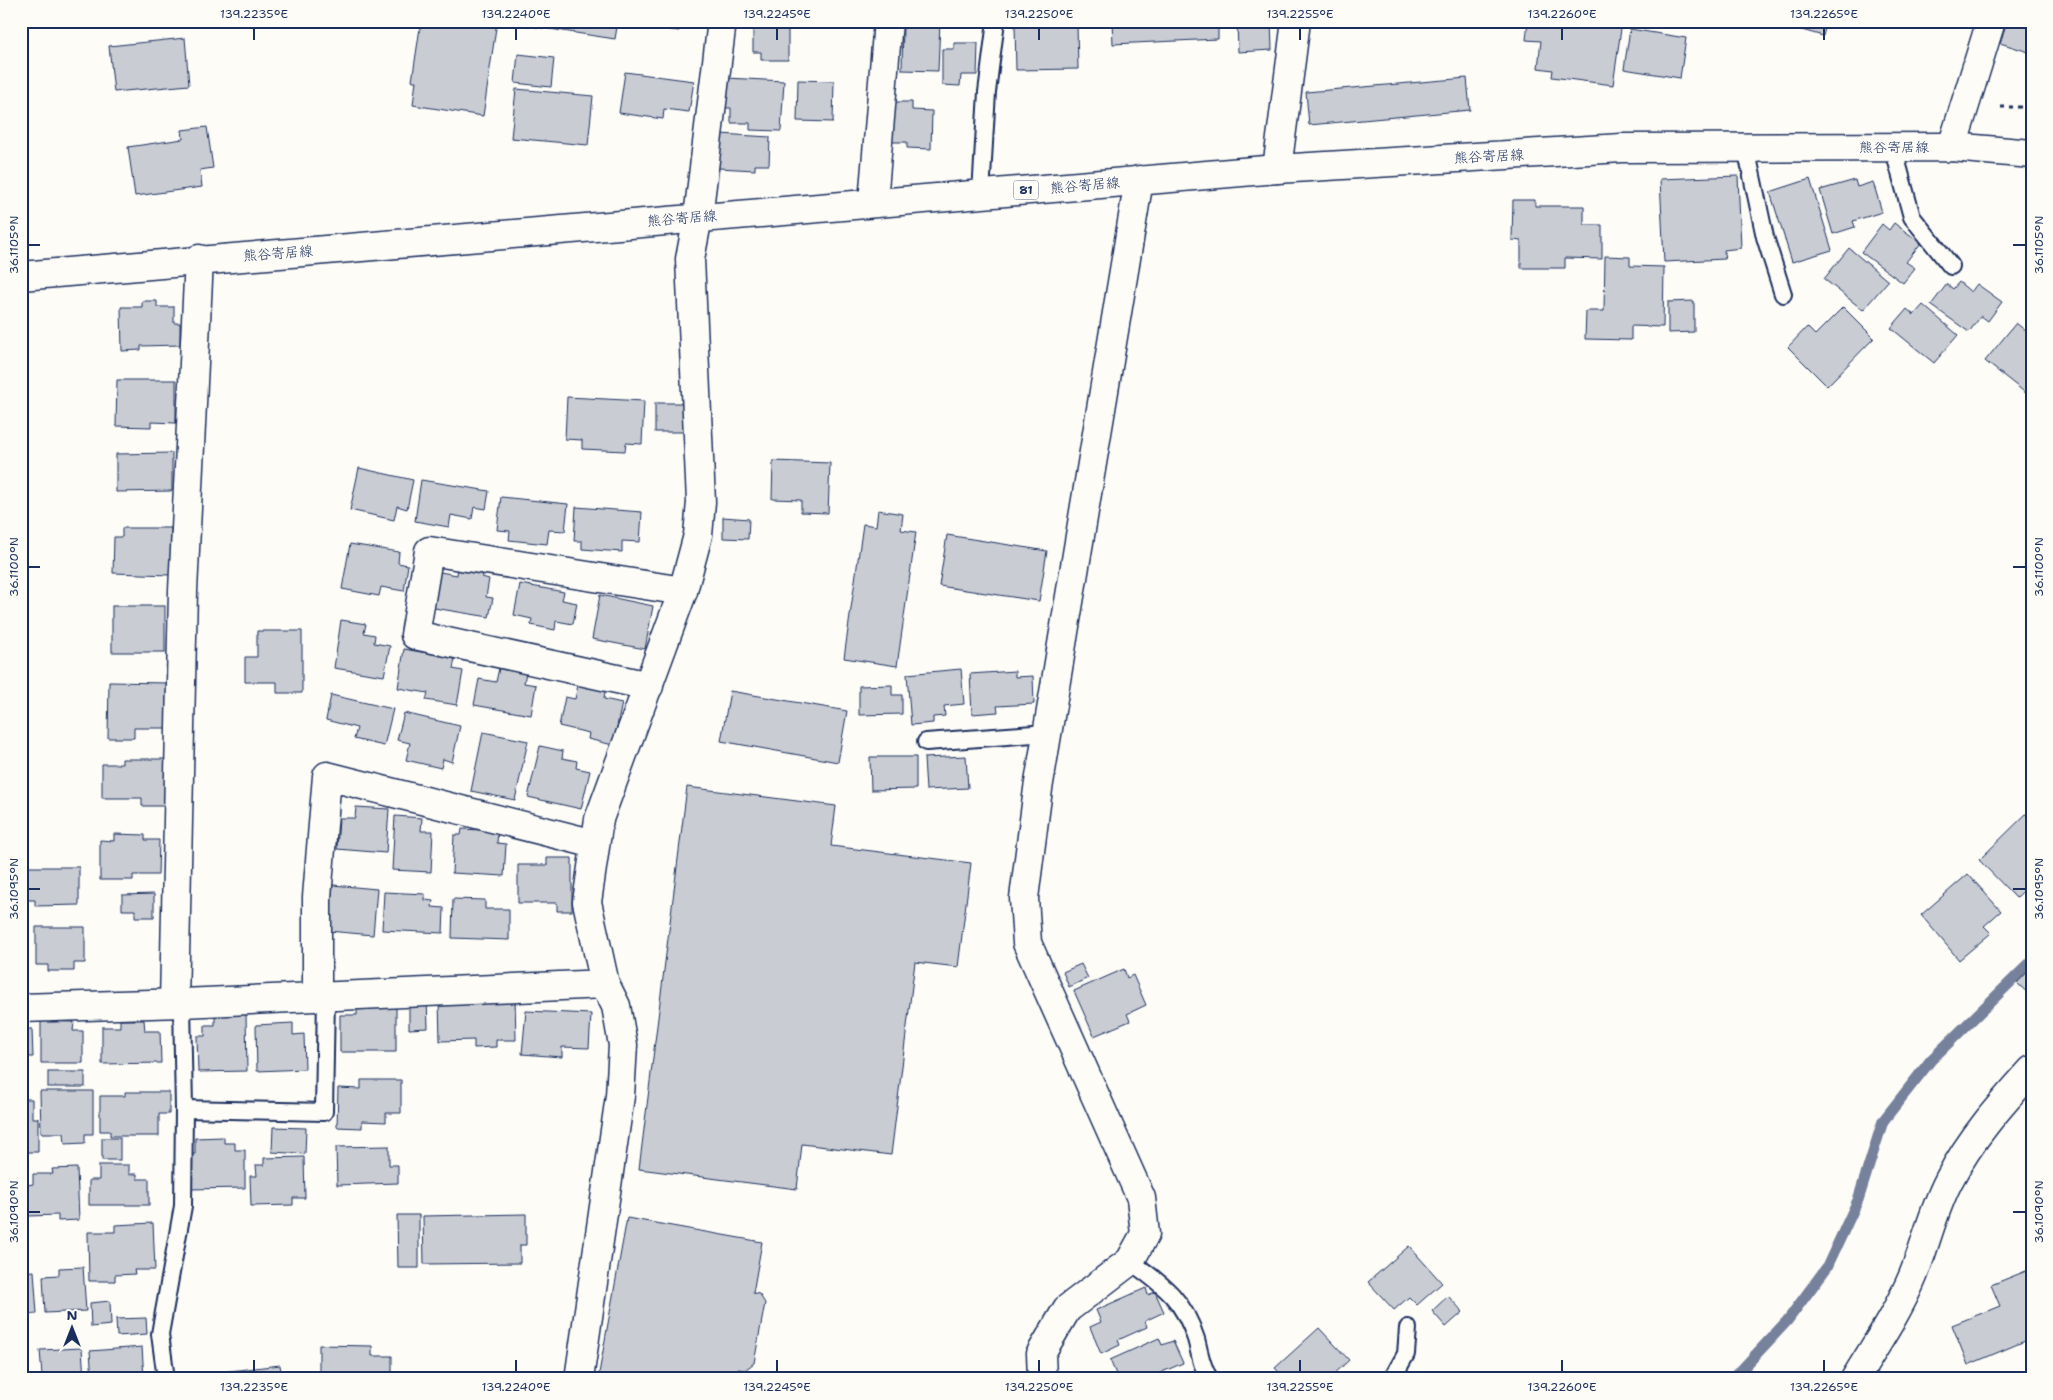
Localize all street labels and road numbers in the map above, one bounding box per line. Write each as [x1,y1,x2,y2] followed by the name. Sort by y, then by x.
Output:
[1859,138,1929,156] street label: 熊谷寄居線
[1454,145,1524,167] street label: 熊谷寄居線
[1049,173,1121,197] street label: 熊谷寄居線
[1014,180,1038,200] road number: 81
[646,206,718,230] street label: 熊谷寄居線
[242,242,314,264] street label: 熊谷寄居線

